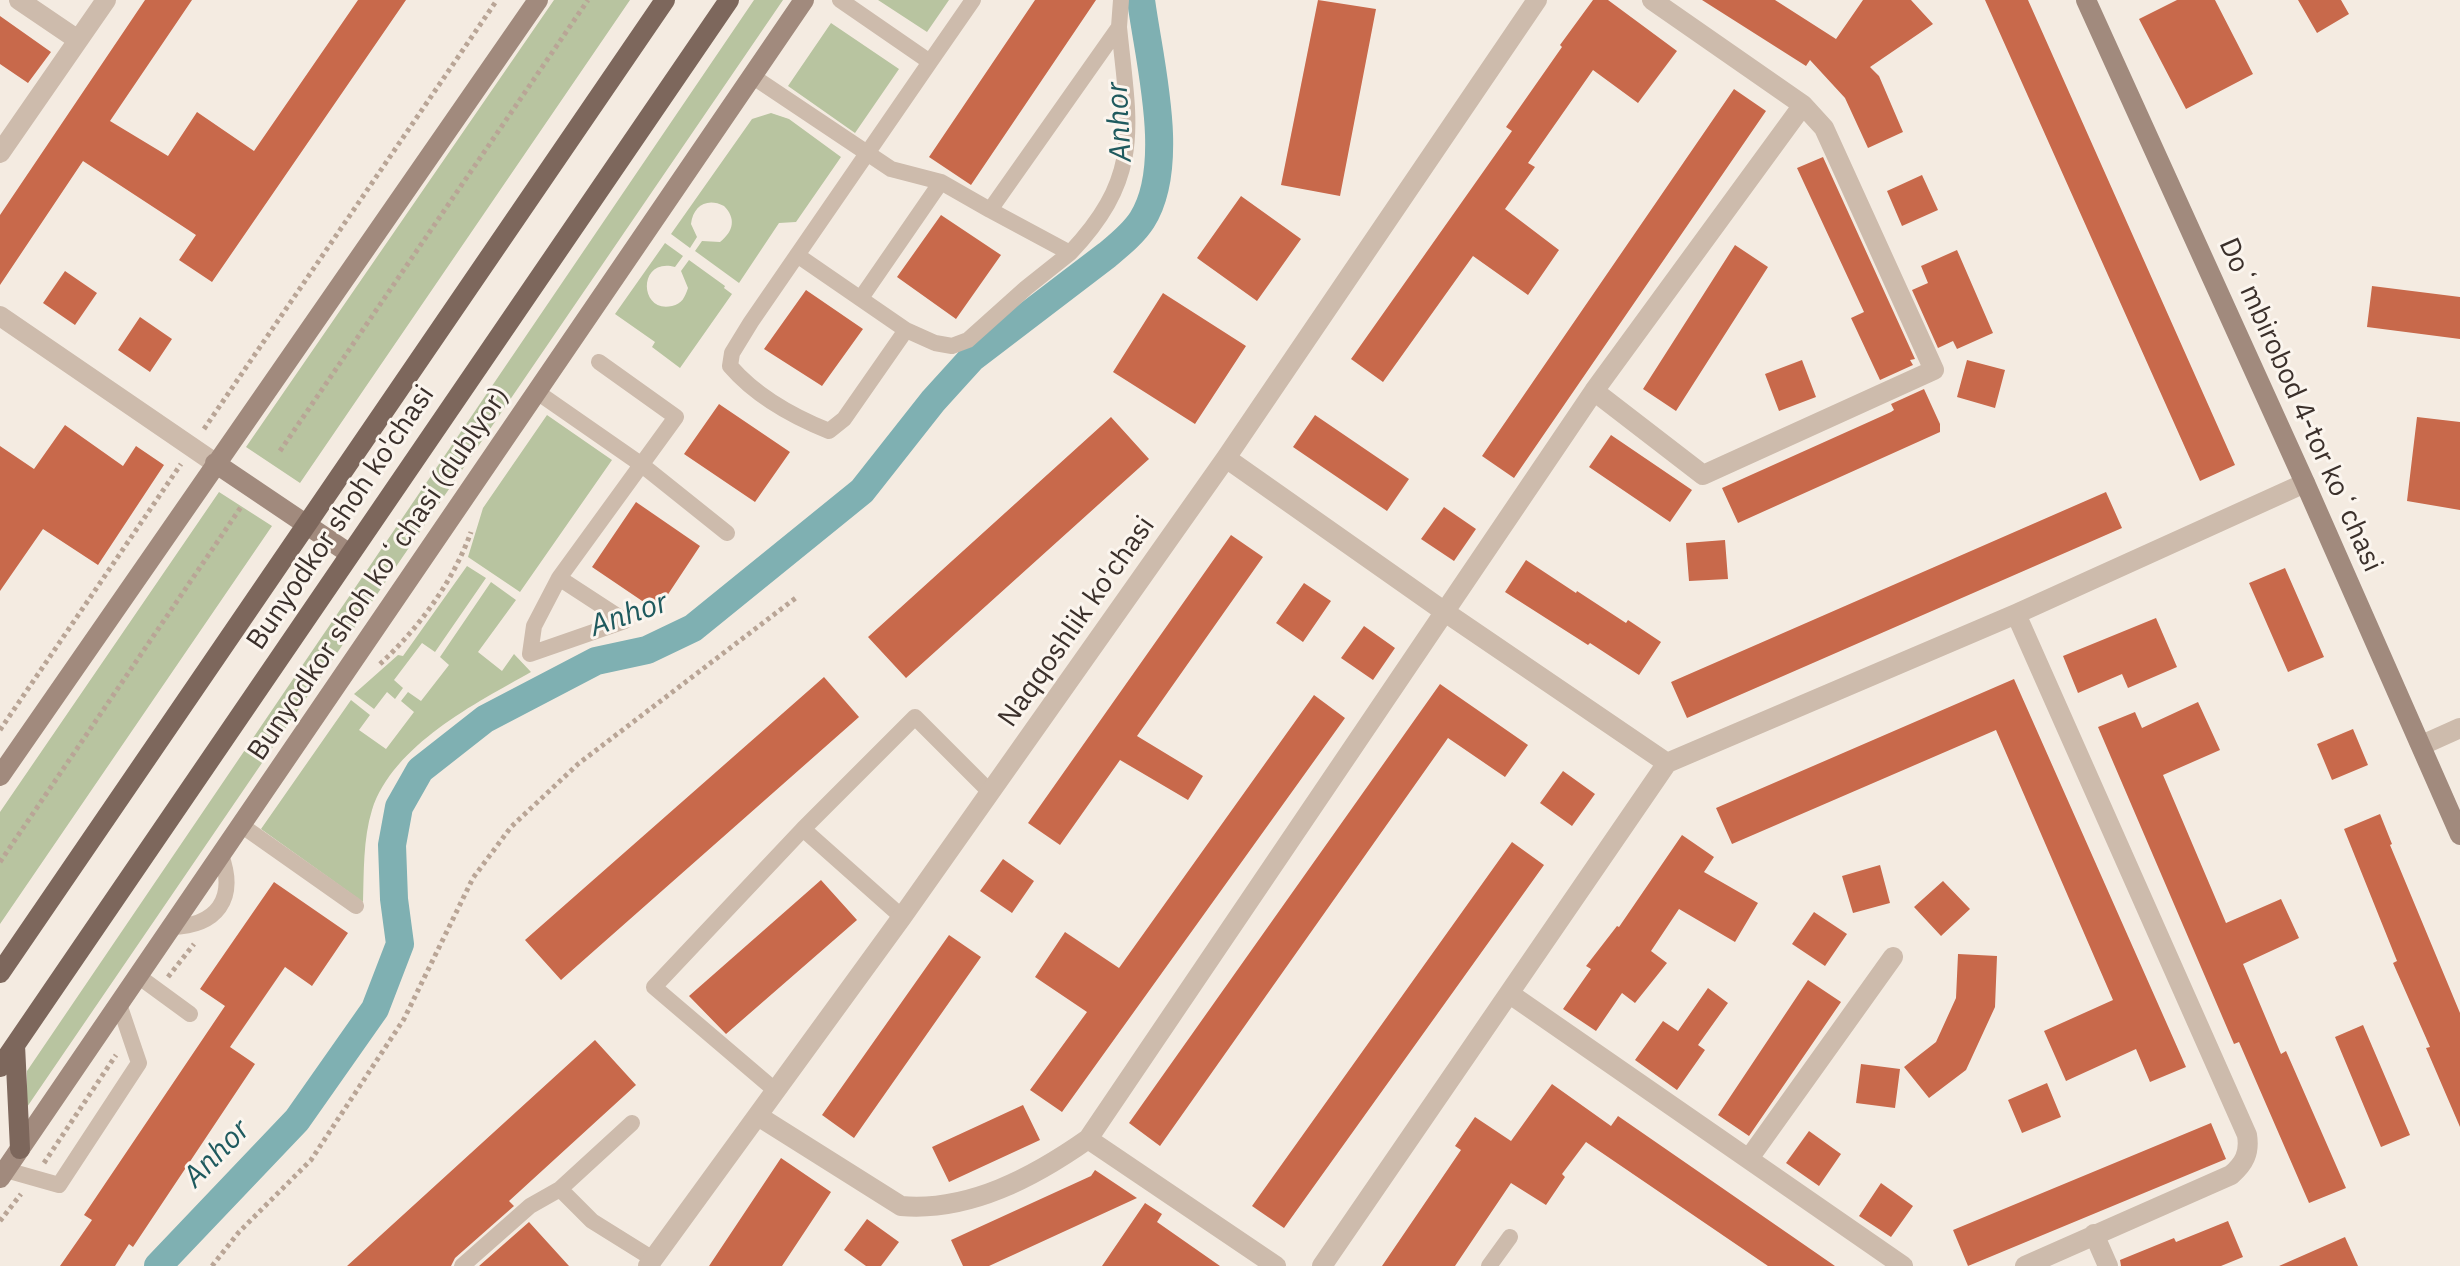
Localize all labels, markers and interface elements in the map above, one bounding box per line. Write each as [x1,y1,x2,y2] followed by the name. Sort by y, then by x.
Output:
[1100,81,1140,163] water label: Anhor
[2211,233,2389,577] street label: Doʻmbirobod 4-tor koʻchasi
[240,380,442,656] street label: Bunyodkor shoh ko'chasi
[241,381,517,767] street label: Bunyodkor shoh koʻchasi (dublyor)
[992,510,1162,734] street label: Naqqoshlik ko'chasi
[585,585,673,645] water label: Anhor
[176,1113,258,1195] water label: Anhor

